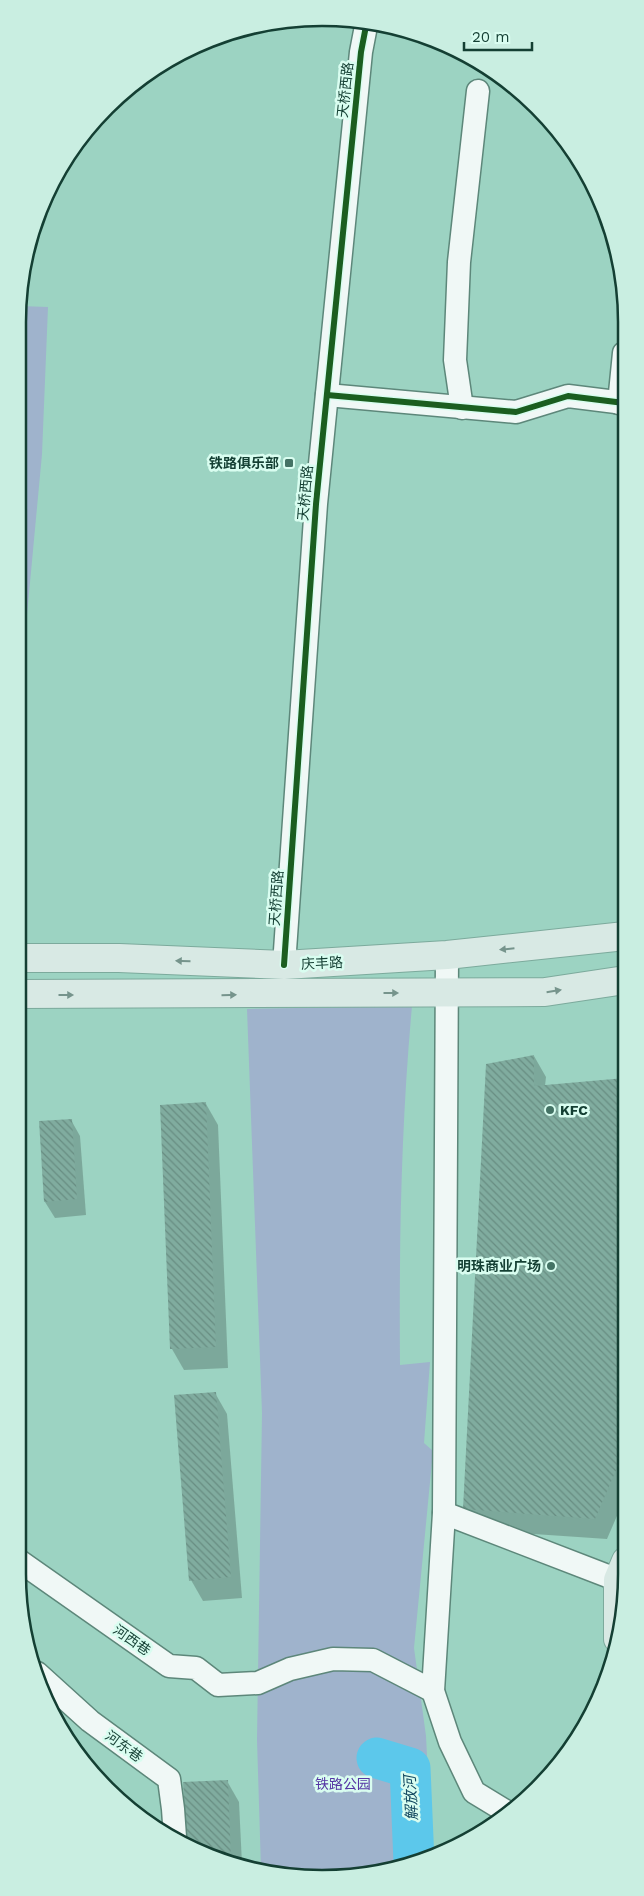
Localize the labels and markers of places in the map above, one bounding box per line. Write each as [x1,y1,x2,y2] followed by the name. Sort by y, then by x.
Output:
[209,455,279,471] place label: 铁路俱乐部
[283,457,295,469] marker: 铁路俱乐部
[560,1102,588,1118] place label: KFC
[544,1104,556,1116] marker: KFC
[457,1258,541,1274] place label: 明珠商业广场
[545,1260,557,1272] marker: 明珠商业广场

